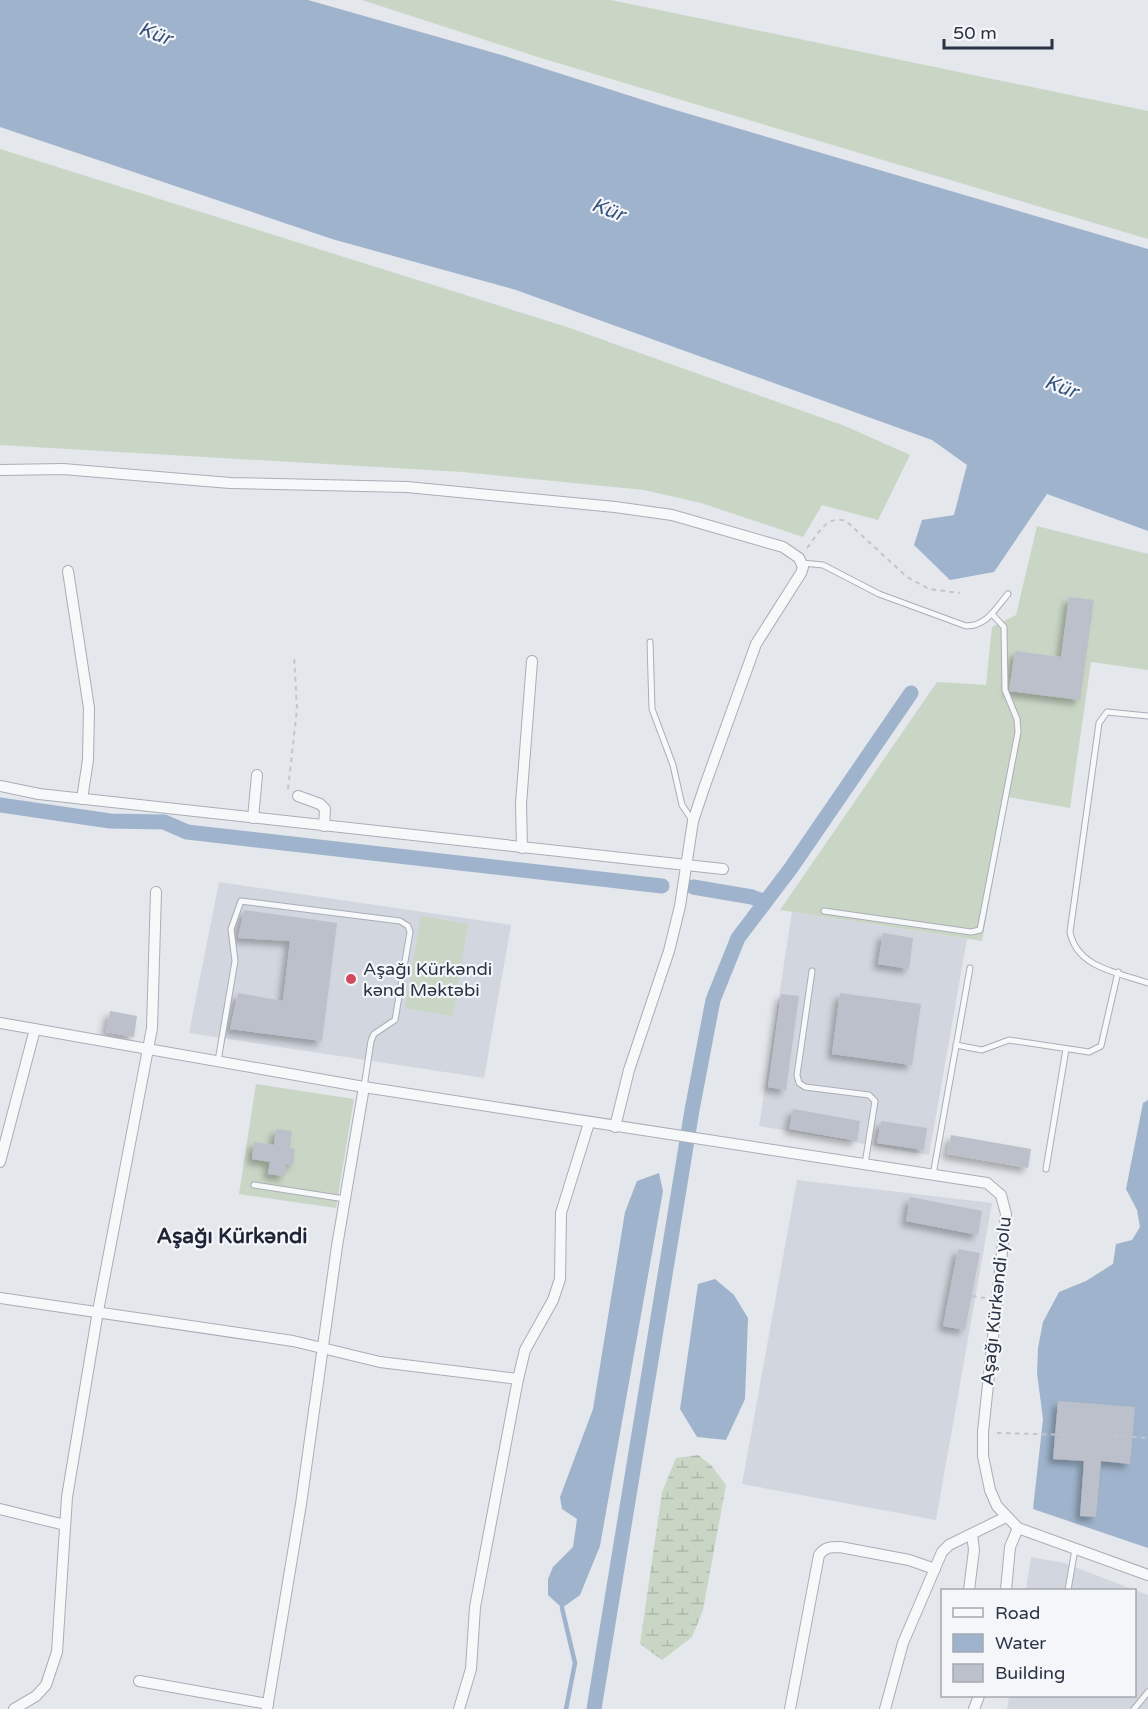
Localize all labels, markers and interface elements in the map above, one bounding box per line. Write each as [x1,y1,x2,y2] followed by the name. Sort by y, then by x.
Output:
[944,12,1052,50] scale bar
[135,17,177,52] water label: Kür
[953,22,997,44] text: 50 m
[588,193,630,228] water label: Kür
[1041,370,1083,405] water label: Kür
[363,958,492,1001] place label: Aşağı Kürkəndi kənd Məktəbi
[344,972,358,986] marker: Aşağı Kürkəndi kənd Məktəbi
[976,1215,1016,1387] street label: Aşağı Kürkəndi yolu
[157,1224,307,1249] district label: Aşağı Kürkəndi
[941,1589,1136,1697] legend
[995,1602,1040,1624] text: Road
[995,1632,1046,1654] text: Water
[995,1662,1065,1684] text: Building

